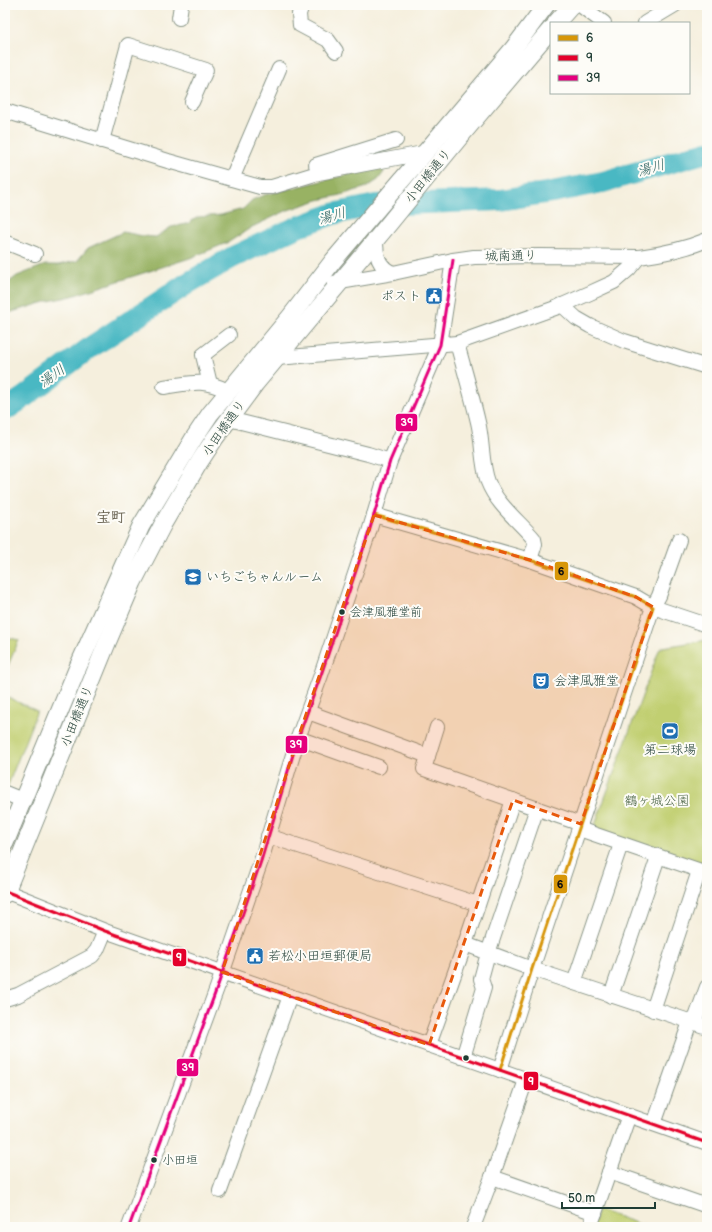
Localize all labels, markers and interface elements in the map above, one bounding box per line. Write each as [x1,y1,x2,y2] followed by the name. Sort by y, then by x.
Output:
[550,22,690,94] legend
[586,31,593,46] text: 6
[586,51,593,66] text: 9
[586,71,600,86] text: 39
[401,146,455,206] street label: 小田橋通り
[635,156,667,180] water label: 湯川
[316,204,348,228] water label: 湯川
[485,248,537,264] street label: 城南通り
[424,286,444,306] public building icon: ポスト
[381,288,421,304] place label: ポスト
[36,361,68,391] water label: 湯川
[199,397,249,459] street label: 小田橋通り
[395,413,418,432] line badge: 39
[401,416,413,429] text: 39
[96,508,126,527] district label: 宝町
[554,561,569,581] line badge: 6
[558,565,565,578] text: 6
[183,567,203,587] school or university icon: いちごちゃんルーム
[206,569,323,585] place label: いちごちゃんルーム
[350,605,422,620] place label: 会津風雅堂前
[337,607,347,617] marker: 会津風雅堂前
[531,671,551,691] theatre icon: 会津風雅堂
[554,673,619,689] place label: 会津風雅堂
[57,683,97,749] street label: 小田橋通り
[660,721,680,741] sports icon: 第二球場
[285,735,308,754] line badge: 39
[290,738,302,751] text: 39
[644,742,696,758] place label: 第二球場
[624,793,690,809] park label: 鶴ヶ城公園
[553,874,568,894] line badge: 6
[557,878,564,891] text: 6
[245,946,265,966] public building icon: 若松小田垣郵便局
[172,948,187,967] line badge: 9
[268,948,372,964] place label: 若松小田垣郵便局
[176,951,182,964] text: 9
[461,1053,471,1063] unlabelled marker
[176,1058,199,1077] line badge: 39
[182,1061,194,1074] text: 39
[523,1071,539,1091] line badge: 9
[528,1075,534,1088] text: 9
[162,1153,198,1168] place label: 小田垣
[149,1155,159,1165] marker: 小田垣
[562,1184,655,1210] scale bar
[568,1191,595,1206] text: 50 m

